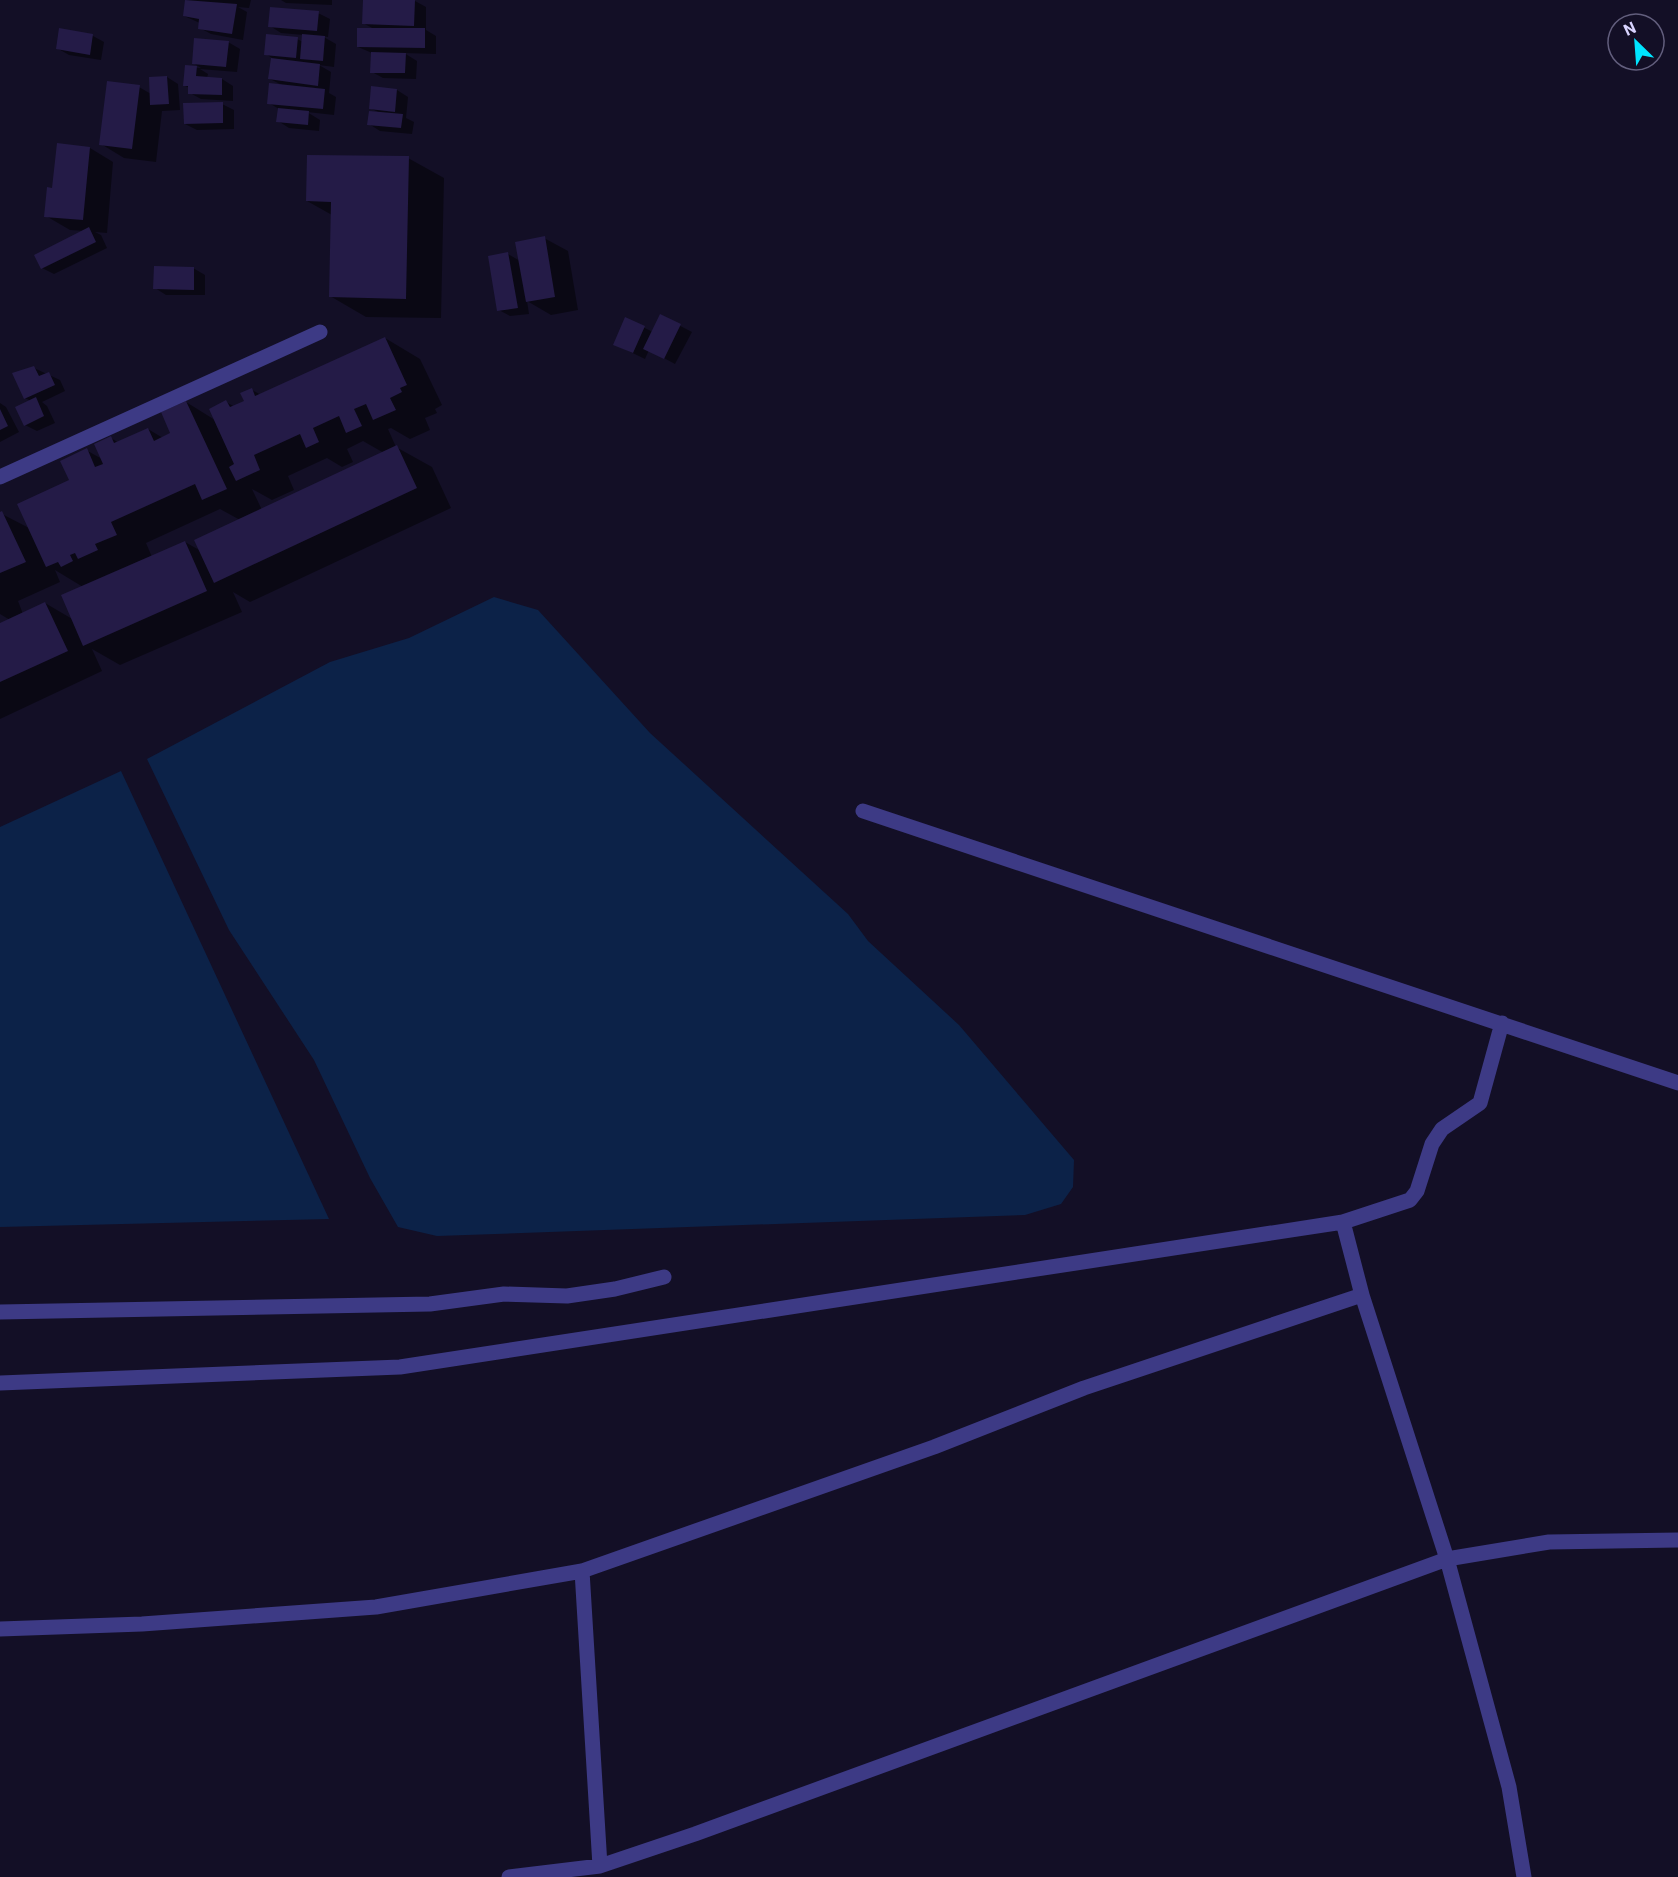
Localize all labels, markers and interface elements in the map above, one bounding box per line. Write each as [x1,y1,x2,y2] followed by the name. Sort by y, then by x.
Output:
[1606,12,1666,72] north arrow
[1621,18,1639,40] text: N

